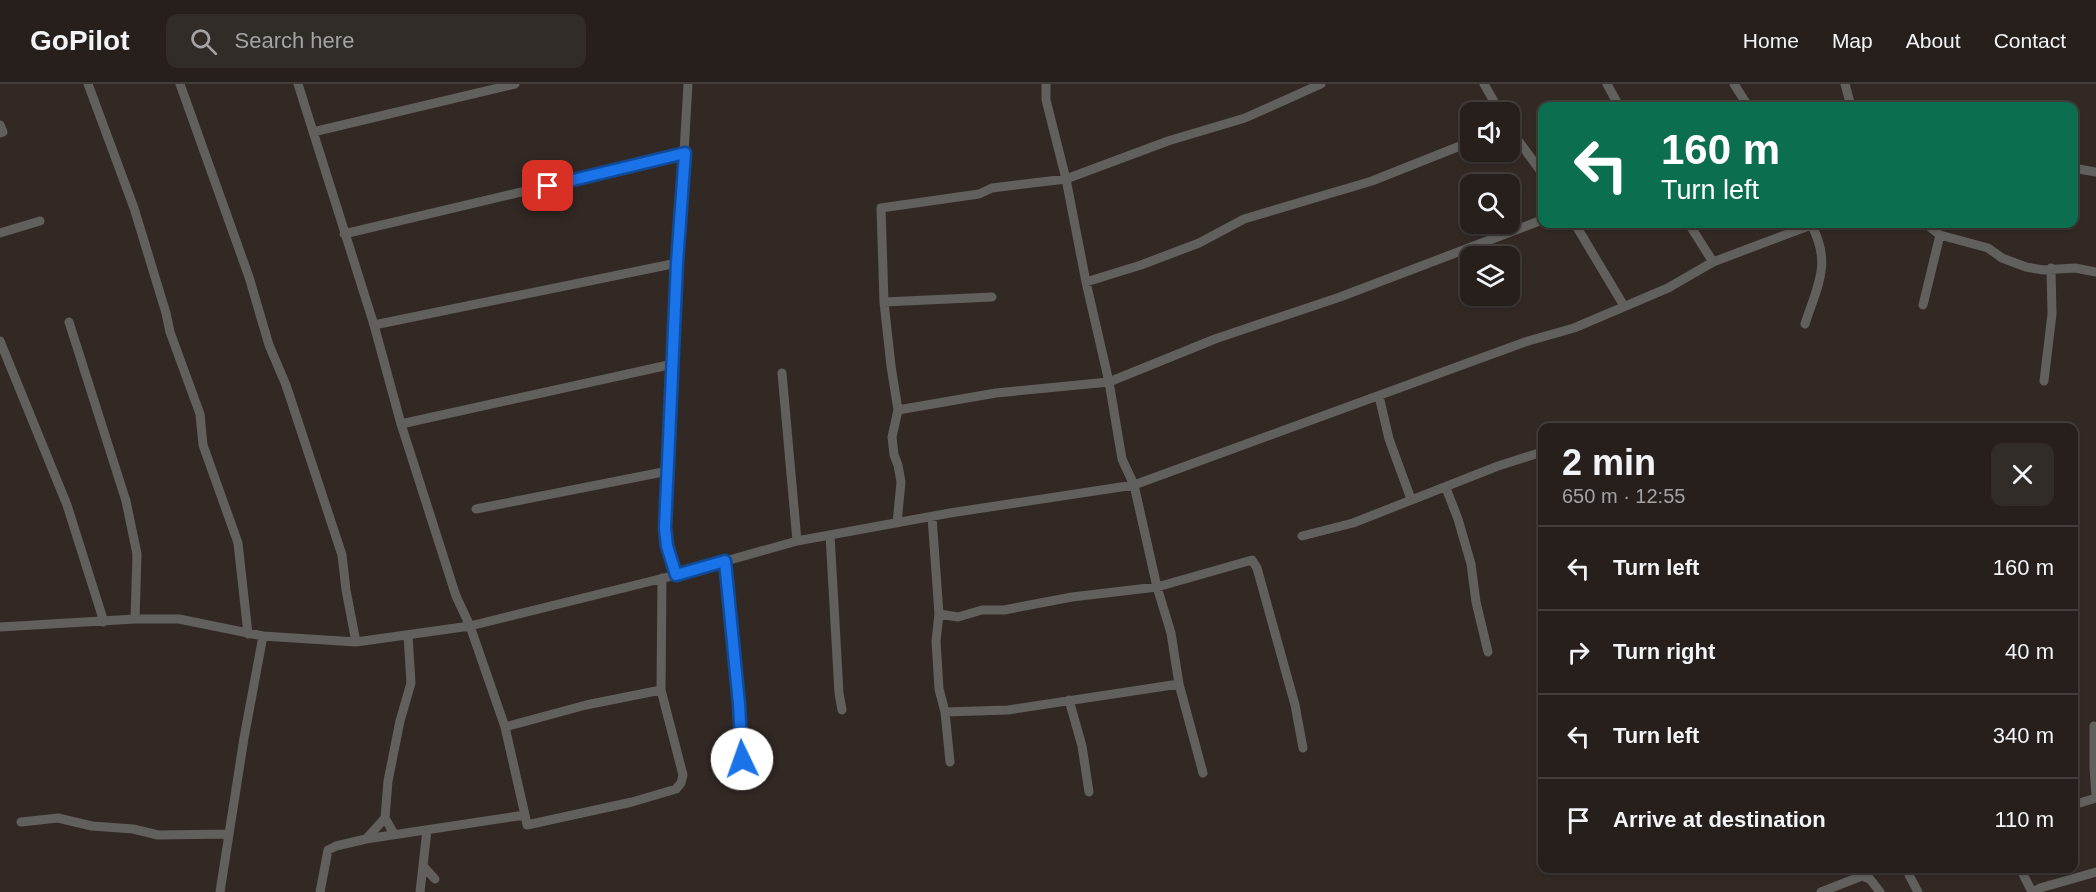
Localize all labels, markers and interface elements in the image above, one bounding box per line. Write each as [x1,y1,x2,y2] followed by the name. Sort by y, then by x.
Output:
[166,14,586,68] search box
[30,25,130,56] text: GoPilot
[187,25,220,58] icon: search
[235,28,354,53] text: Search here
[1743,29,1799,52] text: Home
[1832,29,1873,52] text: Map
[1906,29,1961,52] text: About
[1994,29,2066,52] text: Contact
[1460,102,1520,306] map controls
[1460,102,1520,162] button: sound
[1562,126,1640,204] icon: left
[1661,126,1780,173] text: 160 m
[522,160,573,211] pin
[531,169,564,202] icon: arrive
[1460,174,1520,234] button: search
[1661,175,1759,205] text: Turn left
[1460,246,1520,306] button: layers
[1562,442,1656,483] text: 2 min
[1991,443,2054,506] button: close
[1562,485,1685,507] text: 650 m · 12:55
[1562,552,1595,585] icon: left
[1613,555,1699,580] text: Turn left
[1993,555,2054,580] text: 160 m
[1562,636,1595,669] icon: right
[1613,639,1715,664] text: Turn right
[2005,639,2054,664] text: 40 m
[1562,720,1595,753] icon: left
[1613,723,1699,748] text: Turn left
[1993,723,2054,748] text: 340 m
[710,727,774,791] position arrow
[1562,804,1595,837] icon: arrive
[1613,807,1826,832] text: Arrive at destination
[1994,807,2054,832] text: 110 m

